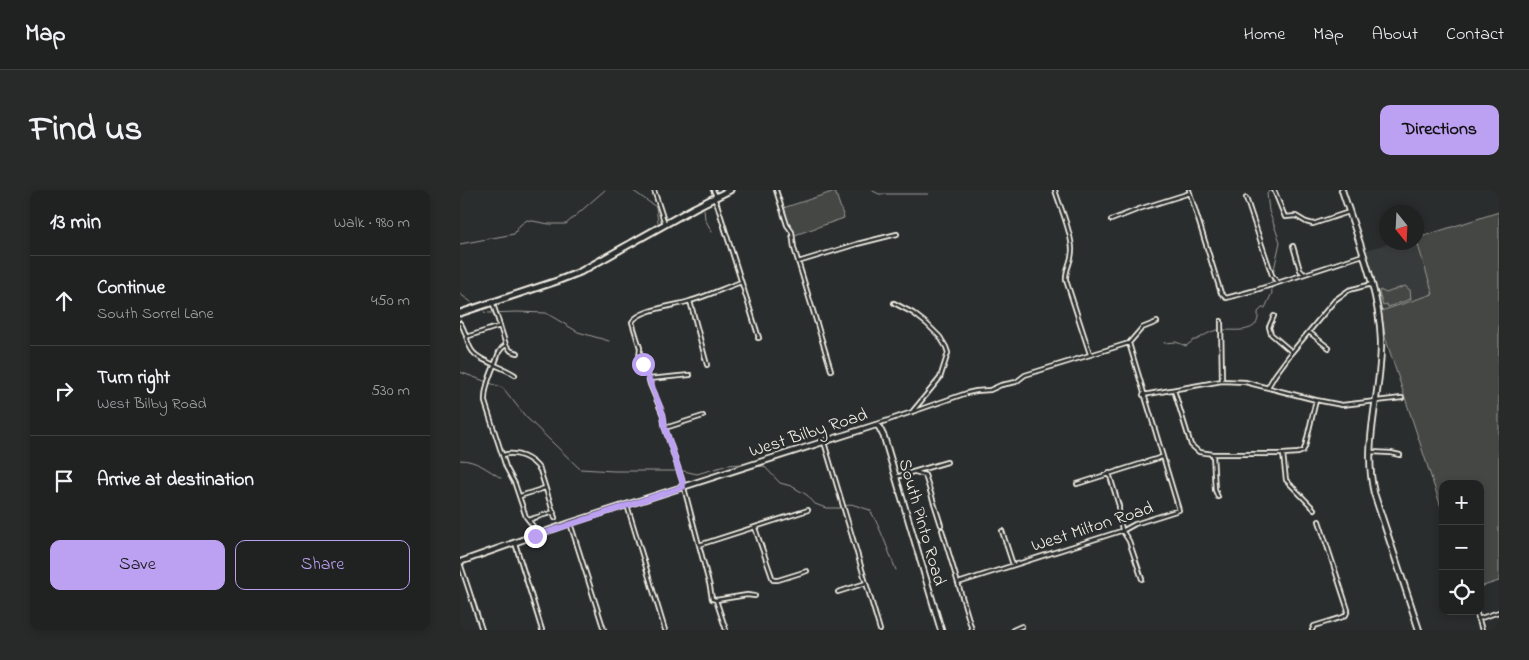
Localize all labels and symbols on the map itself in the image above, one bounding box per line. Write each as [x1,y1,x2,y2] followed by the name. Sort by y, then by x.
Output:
[1379,205,1424,250] north arrow
[632,353,655,376] route start
[746,402,871,465] street label: West Bilby Road
[891,456,952,589] street label: South Pinto Road
[1028,496,1157,560] street label: West Milton Road
[524,525,547,548] route end

